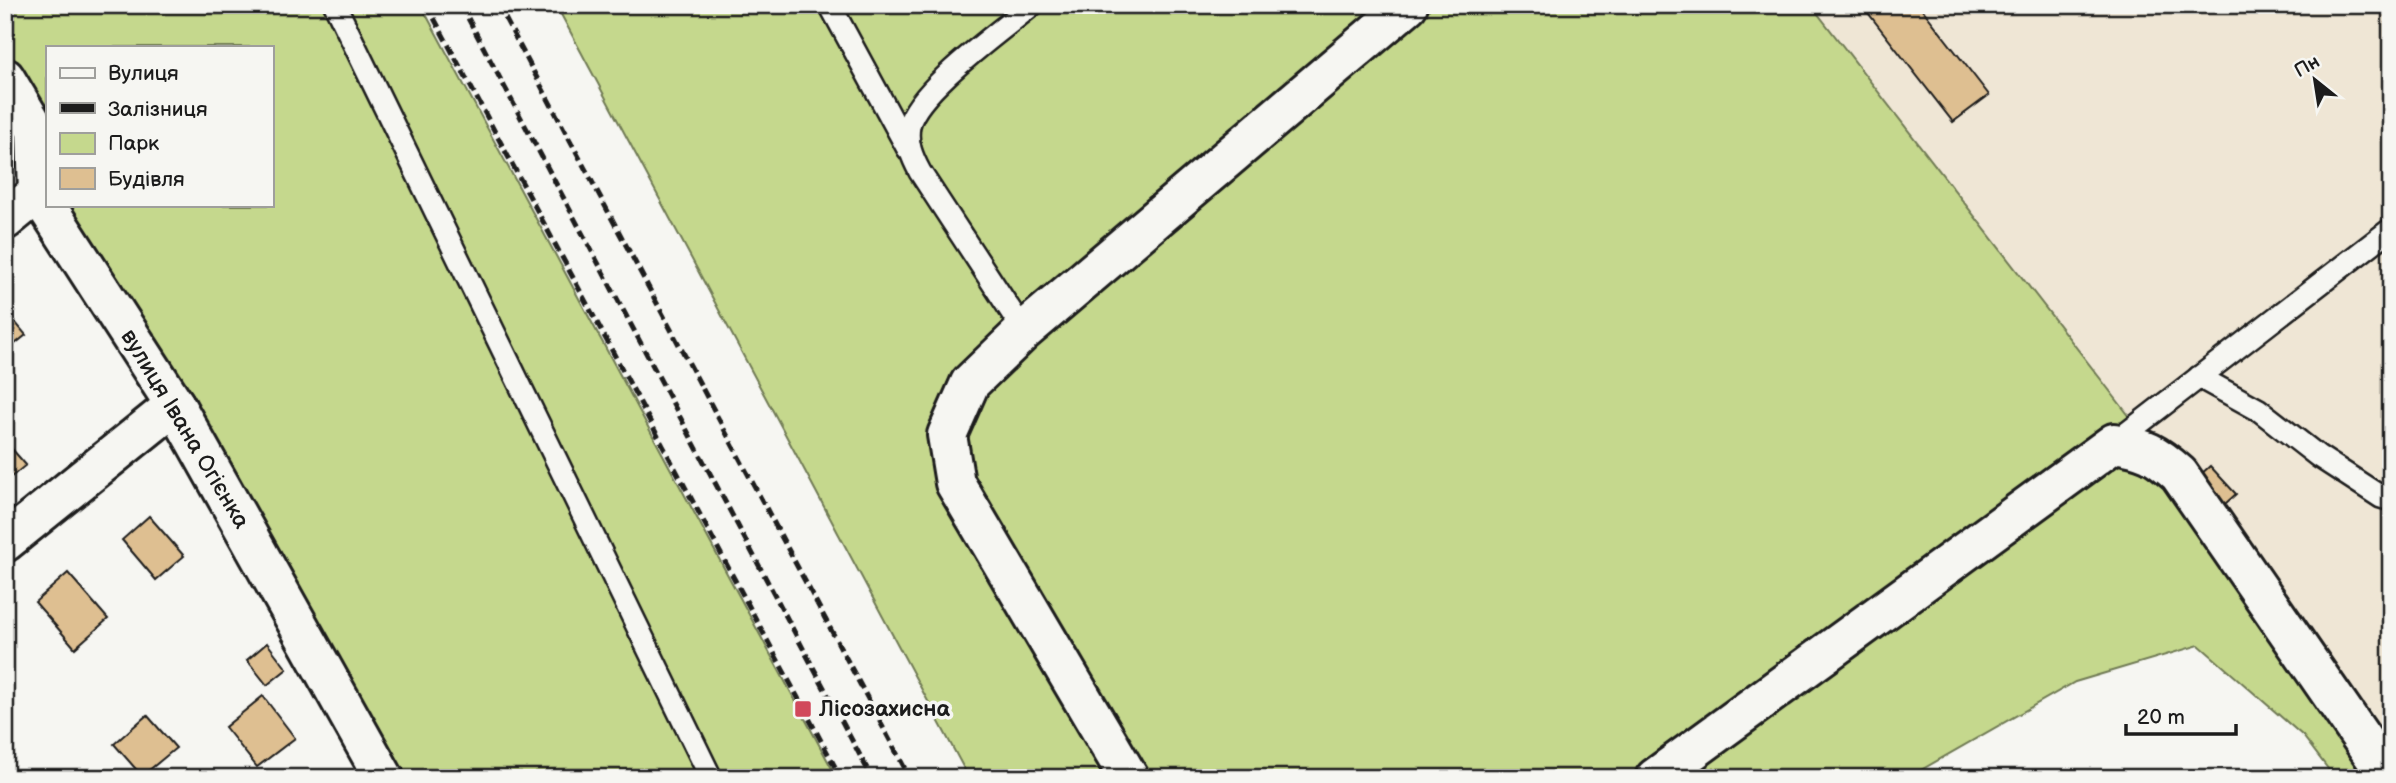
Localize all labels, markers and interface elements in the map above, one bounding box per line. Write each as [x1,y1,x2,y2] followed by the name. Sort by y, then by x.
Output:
[46,46,273,206] legend
[2280,46,2350,116] north arrow
[2291,50,2324,83] text: Пн
[108,61,179,86] text: Вулиця
[108,97,208,122] text: Залізниця
[108,131,159,156] text: Парк
[108,167,185,192] text: Будівля
[114,324,256,534] street label: вулиця Івана Огієнка
[2126,692,2237,736] scale bar
[818,695,951,723] place label: Лісозахисна
[793,699,813,719] marker: Лісозахисна
[2137,705,2185,730] text: 20 m

